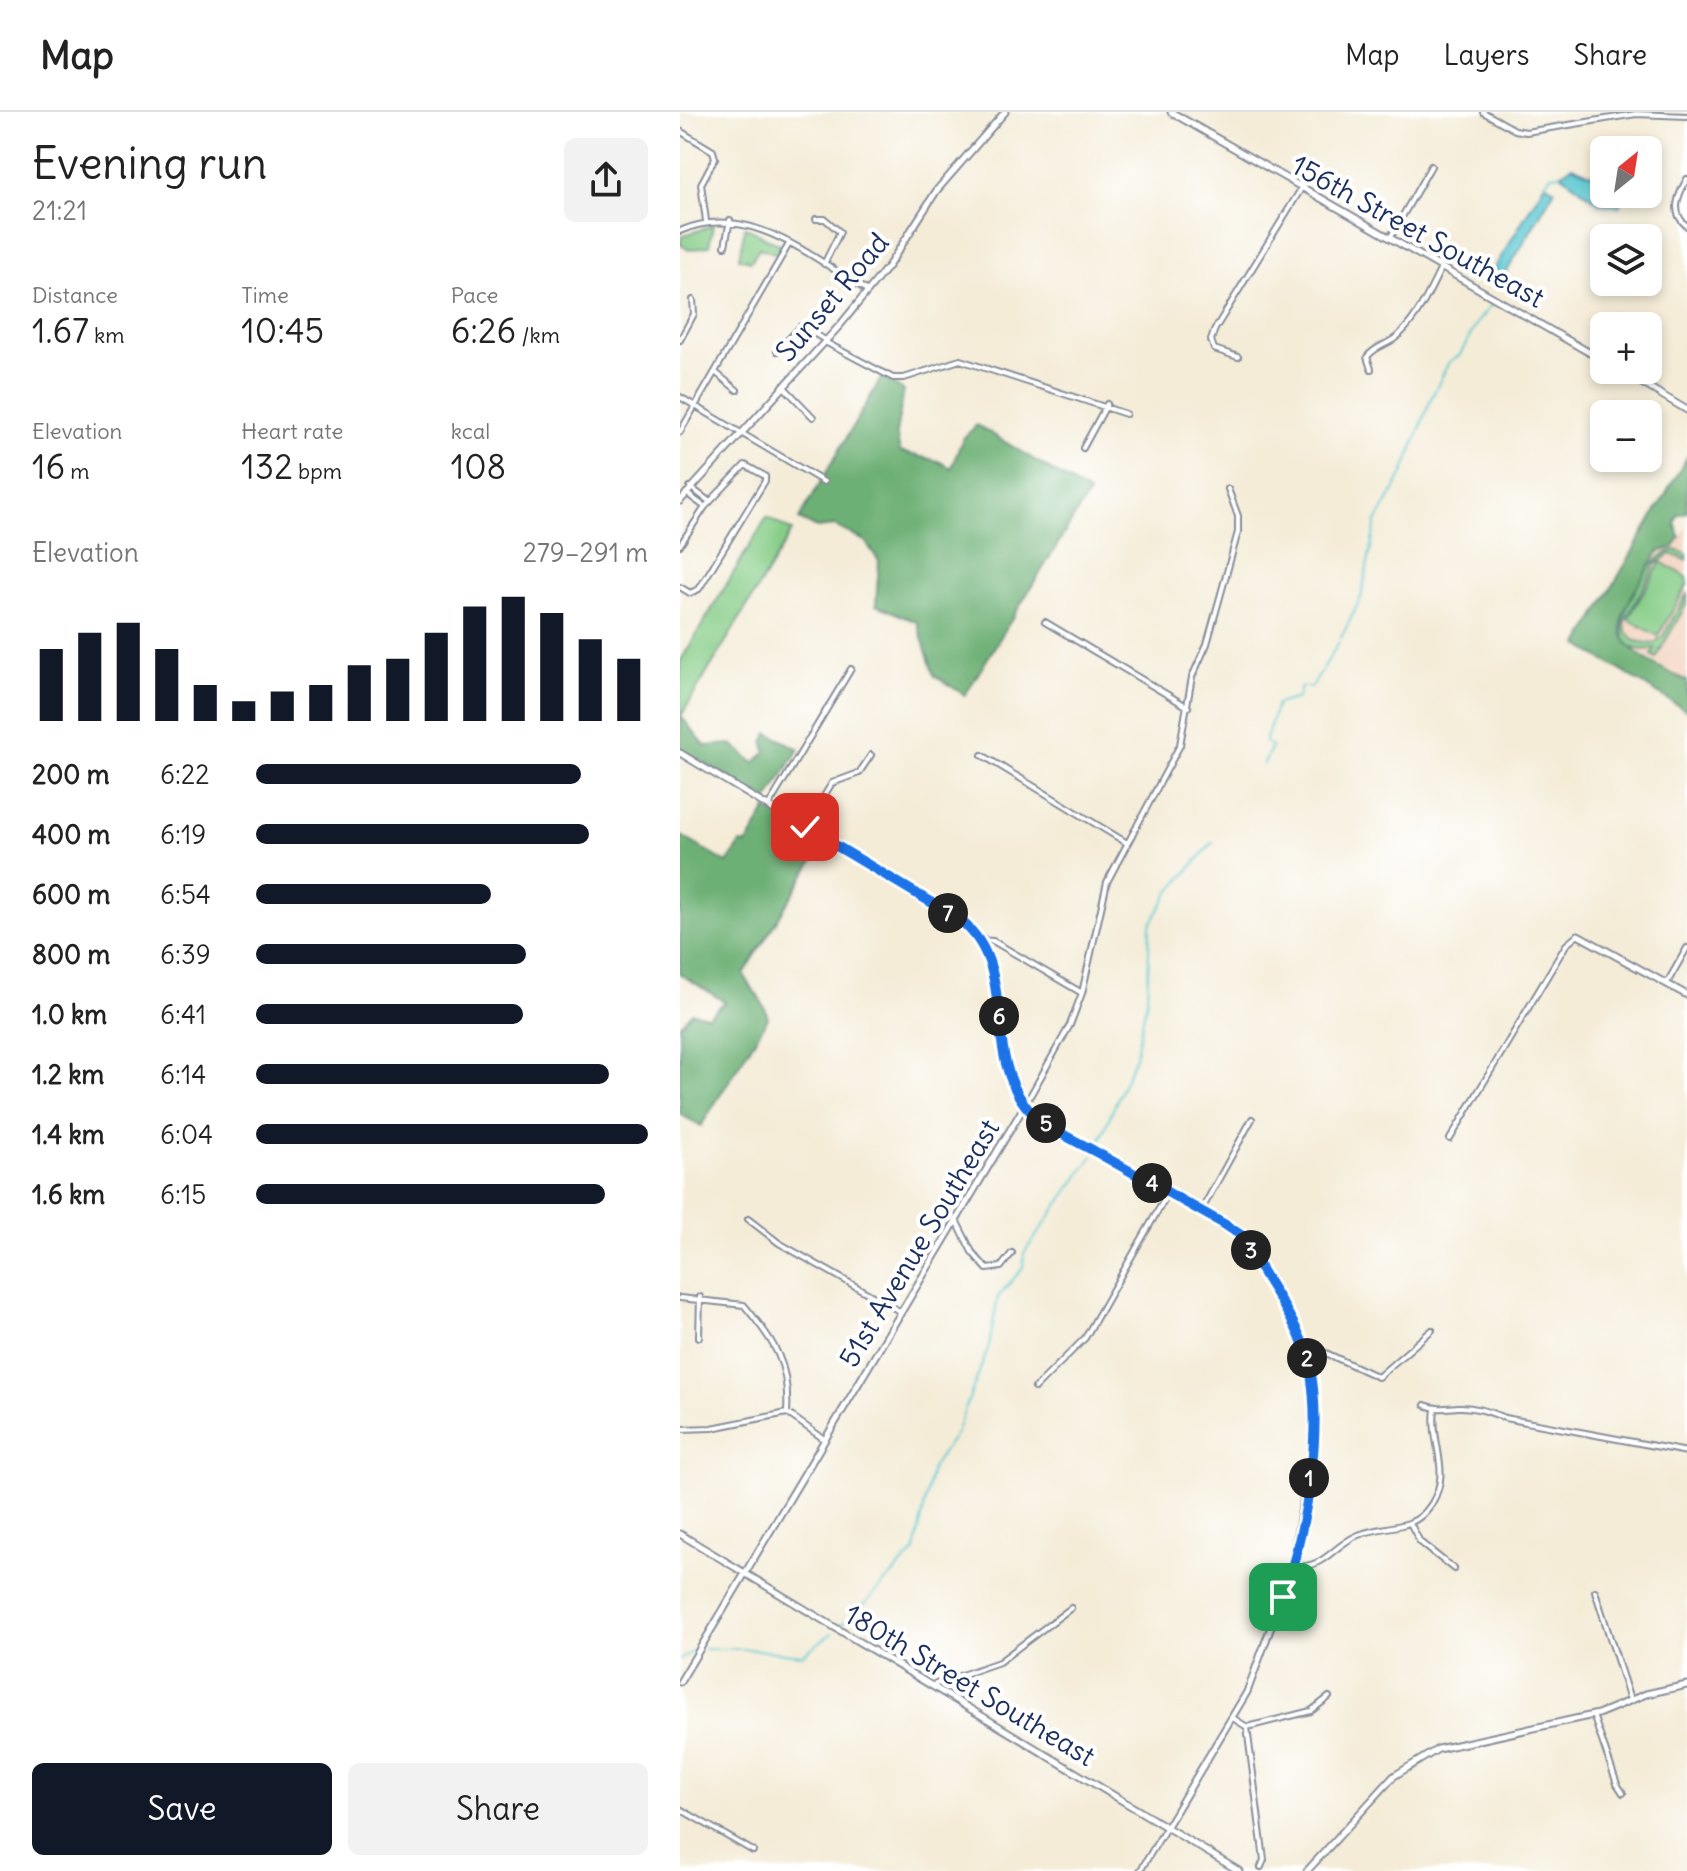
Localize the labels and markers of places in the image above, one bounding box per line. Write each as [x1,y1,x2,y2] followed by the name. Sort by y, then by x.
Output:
[771,793,839,861] pin
[928,893,968,933] pin: 7
[979,996,1019,1036] pin: 6
[1026,1103,1066,1143] pin: 5
[1132,1163,1172,1203] pin: 4
[1231,1230,1271,1270] pin: 3
[1287,1338,1327,1378] pin: 2
[1289,1458,1329,1498] pin: 1
[1249,1563,1317,1631] pin

